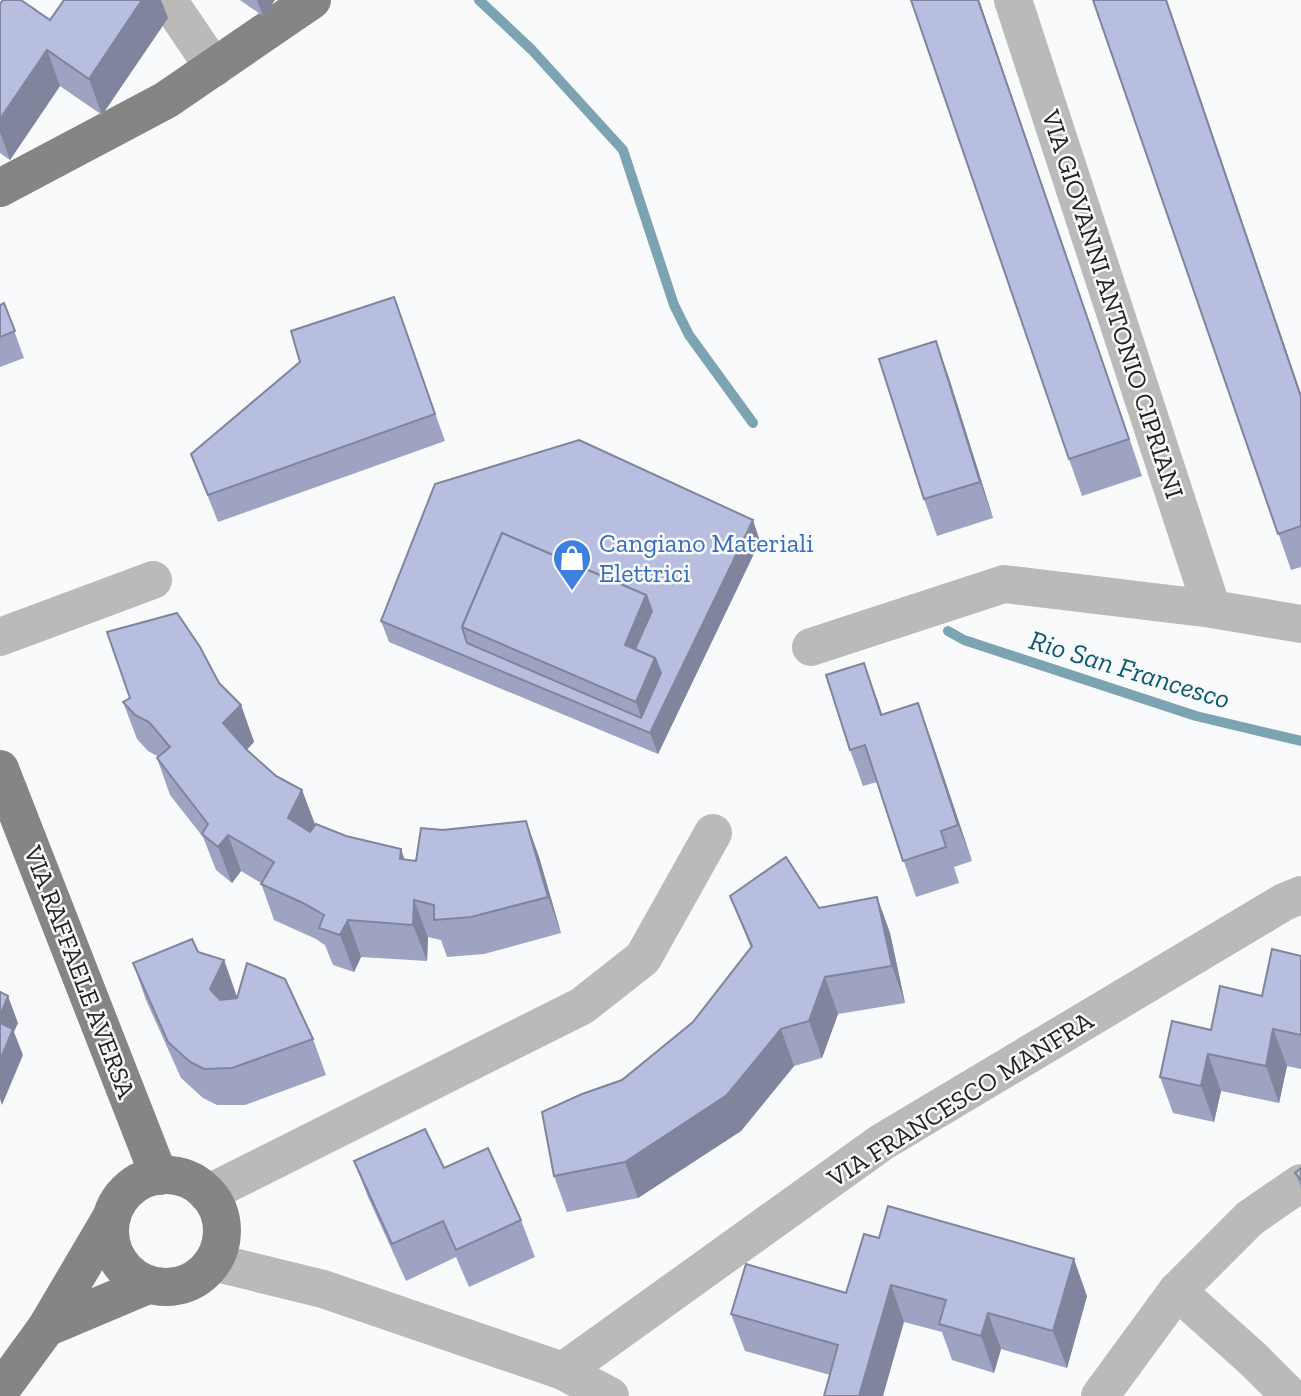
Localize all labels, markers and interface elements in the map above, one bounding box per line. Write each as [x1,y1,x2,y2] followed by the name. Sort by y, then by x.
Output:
[1035,105,1191,502] street label: VIA GIOVANNI ANTONIO CIPRIANI
[599,527,814,589] place label: Cangiano Materiali Elettrici
[551,537,593,592] shop icon: Cangiano Materiali Elettrici
[1025,623,1234,716] water label: Rio San Francesco
[17,840,143,1104] street label: VIA RAFFAELE AVERSA
[820,1003,1100,1195] street label: VIA FRANCESCO MANFRA

